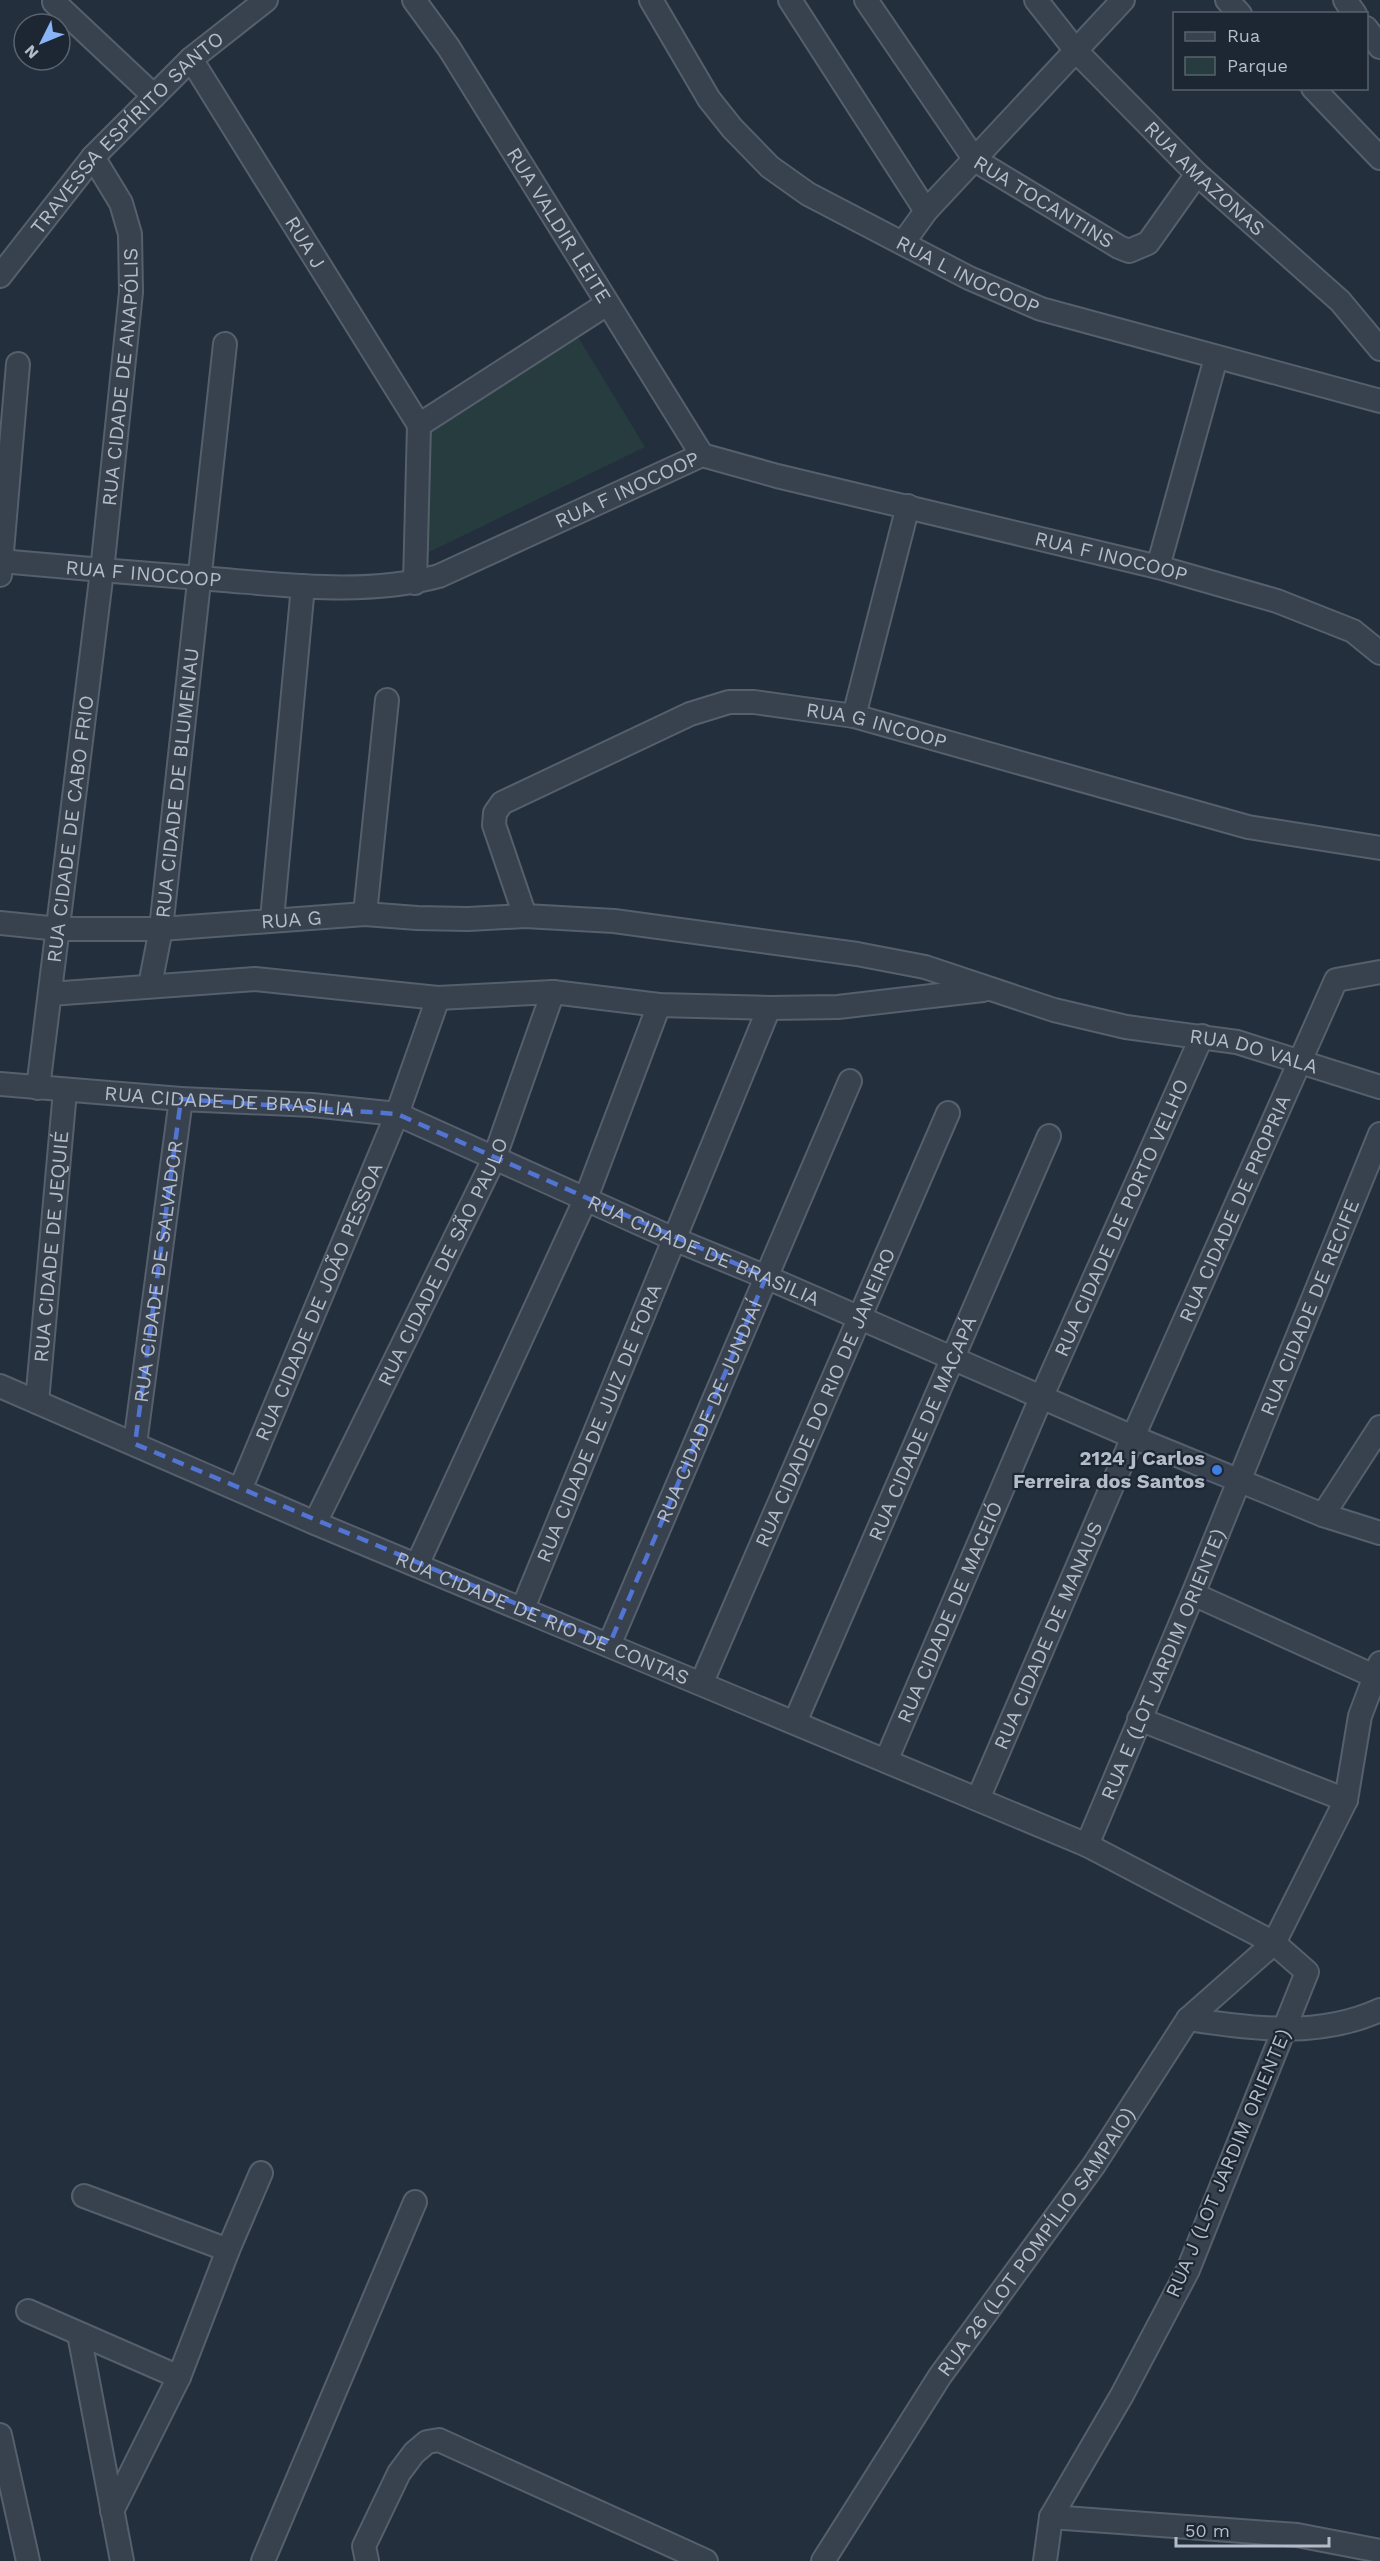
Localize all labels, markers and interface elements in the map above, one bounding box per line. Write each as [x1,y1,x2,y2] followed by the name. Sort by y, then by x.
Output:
[12,12,72,72] north arrow
[1173,12,1368,90] legend
[1227,25,1260,46] text: Rua
[26,28,232,240] street label: TRAVESSA ESPÍRITO SANTO
[1227,55,1288,76] text: Parque
[1140,116,1270,241] street label: RUA AMAZONAS
[502,143,616,307] street label: RUA VALDIR LEITE
[969,150,1118,253] street label: RUA TOCANTINS
[280,212,330,273] street label: RUA J
[892,230,1043,319] street label: RUA L INOCOOP
[97,248,143,507] street label: RUA CIDADE DE ANAPÓLIS
[551,446,703,533] street label: RUA F INOCOOP
[1032,526,1190,587] street label: RUA F INOCOOP
[65,555,222,592] street label: RUA F INOCOOP
[150,647,204,919] street label: RUA CIDADE DE BLUMENAU
[42,694,99,964] street label: RUA CIDADE DE CABO FRIO
[805,697,950,754] street label: RUA G INCOOP
[260,905,323,934] street label: RUA G
[1188,1024,1321,1079] street label: RUA DO VALA
[1049,1075,1193,1360] street label: RUA CIDADE DE PORTO VELHO
[103,1081,355,1121] street label: RUA CIDADE DE BRASILIA
[1174,1091,1295,1326] street label: RUA CIDADE DE PROPRIA
[29,1130,73,1363] street label: RUA CIDADE DE JEQUIÉ
[372,1134,513,1390] street label: RUA CIDADE DE SÃO PAULO
[129,1139,187,1404] street label: RUA CIDADE DE SALVADOR
[250,1159,387,1445] street label: RUA CIDADE DE JOÃO PESSOA
[584,1190,824,1311] street label: RUA CIDADE DE BRASILIA
[1255,1195,1364,1419] street label: RUA CIDADE DE RECIFE
[750,1244,900,1551] street label: RUA CIDADE DO RIO DE JANEIRO
[531,1280,667,1566] street label: RUA CIDADE DE JUIZ DE FORA
[651,1296,767,1526] street label: RUA CIDADE DE JUNDIAÍ
[863,1312,981,1544] street label: RUA CIDADE DE MACAPÁ
[1013,1446,1205,1493] place label: 2124 j Carlos Ferreira dos Santos
[1210,1463,1224,1477] marker: 2124 j Carlos Ferreira dos Santos
[892,1498,1007,1726] street label: RUA CIDADE DE MACEIÓ
[989,1518,1107,1753] street label: RUA CIDADE DE MANAUS
[1095,1525,1230,1803] street label: RUA E (LOT JARDIM ORIENTE)
[392,1546,693,1690] street label: RUA CIDADE DE RIO DE CONTAS
[1160,2025,1296,2301] street label: RUA J (LOT JARDIM ORIENTE)
[932,2103,1140,2381] street label: RUA 26 (LOT POMPÍLIO SAMPAIO)
[1176,2510,1329,2548] scale bar
[1185,2520,1230,2541] text: 50 m

